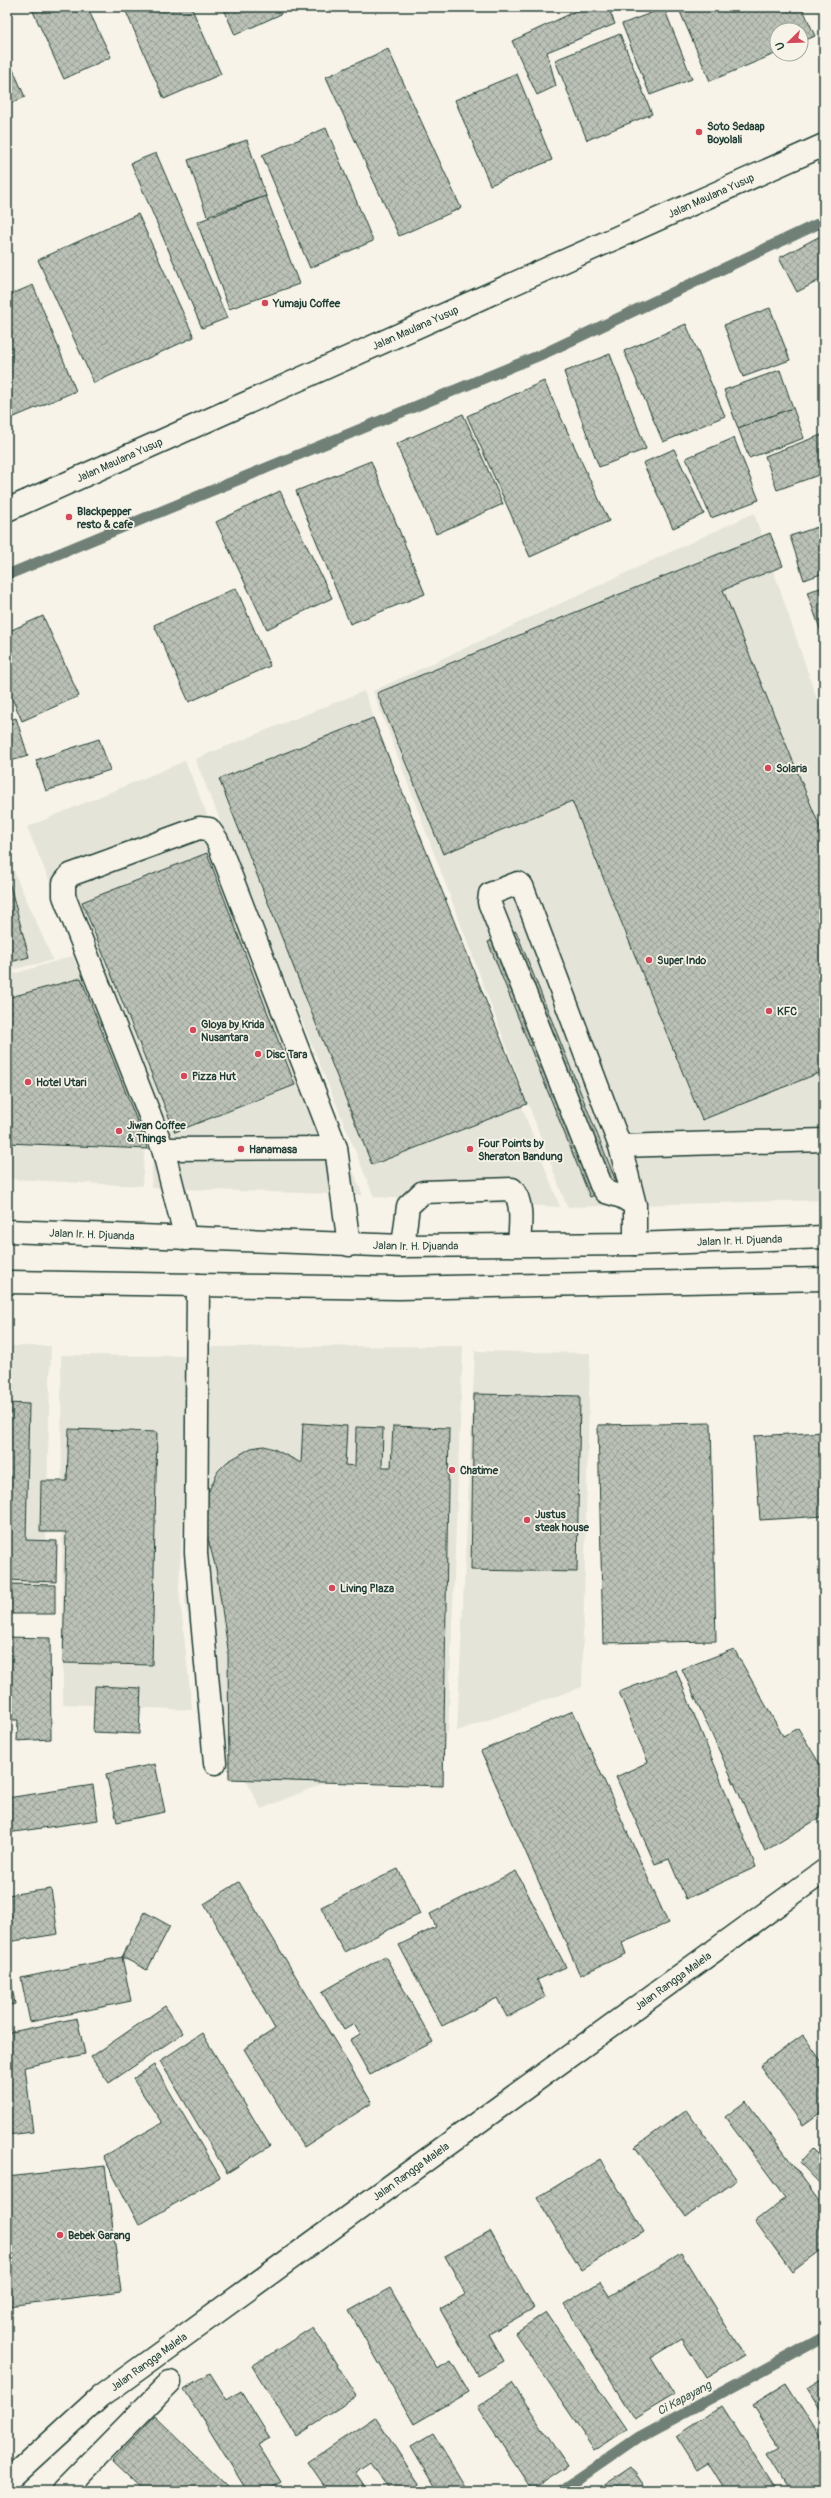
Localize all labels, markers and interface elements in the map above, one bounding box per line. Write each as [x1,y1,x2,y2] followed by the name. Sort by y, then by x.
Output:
[769,22,809,62] north arrow
[773,40,788,52] text: U
[707,120,765,146] place label: Soto Sedaap Boyolali
[694,127,704,137] marker: Soto Sedaap Boyolali
[666,171,756,221] street label: Jalan Maulana Yusup
[272,297,341,310] place label: Yumaju Coffee
[260,298,270,308] marker: Yumaju Coffee
[370,303,460,353] street label: Jalan Maulana Yusup
[74,435,165,485] street label: Jalan Maulana Yusup
[77,505,134,531] place label: Blackpepper resto & cafe
[64,512,74,522] marker: Blackpepper resto & cafe
[776,762,807,775] place label: Solaria
[763,763,773,773] marker: Solaria
[657,954,706,967] place label: Super Indo
[644,955,654,965] marker: Super Indo
[777,1005,797,1018] place label: KFC
[764,1006,774,1016] marker: KFC
[201,1018,264,1044] place label: Gloya by Krida Nusantara
[188,1025,198,1035] marker: Gloya by Krida Nusantara
[266,1048,307,1061] place label: Disc Tara
[253,1049,263,1059] marker: Disc Tara
[192,1070,236,1083] place label: Pizza Hut
[179,1071,189,1081] marker: Pizza Hut
[36,1076,86,1089] place label: Hotel Utari
[23,1077,33,1087] marker: Hotel Utari
[127,1119,186,1145] place label: Jiwan Coffee & Things
[114,1126,124,1136] marker: Jiwan Coffee & Things
[478,1137,563,1163] place label: Four Points by Sheraton Bandung
[249,1143,297,1156] place label: Hanamasa
[236,1144,246,1154] marker: Hanamasa
[465,1144,475,1154] marker: Four Points by Sheraton Bandung
[49,1227,135,1243] street label: Jalan Ir. H. Djuanda
[697,1233,783,1249] street label: Jalan Ir. H. Djuanda
[373,1239,458,1253] street label: Jalan Ir. H. Djuanda
[460,1464,499,1477] place label: Chatime
[447,1465,457,1475] marker: Chatime
[535,1508,589,1534] place label: Justus steak house
[522,1515,532,1525] marker: Justus steak house
[340,1582,394,1595] place label: Living Plaza
[327,1583,337,1593] marker: Living Plaza
[632,1949,714,2013] street label: Jalan Rangga Malela
[370,2140,452,2204] street label: Jalan Rangga Malela
[68,2229,131,2242] place label: Bebek Garang
[55,2230,65,2240] marker: Bebek Garang
[108,2330,190,2394] street label: Jalan Rangga Malela
[654,2377,715,2419] water label: Ci Kapayang

